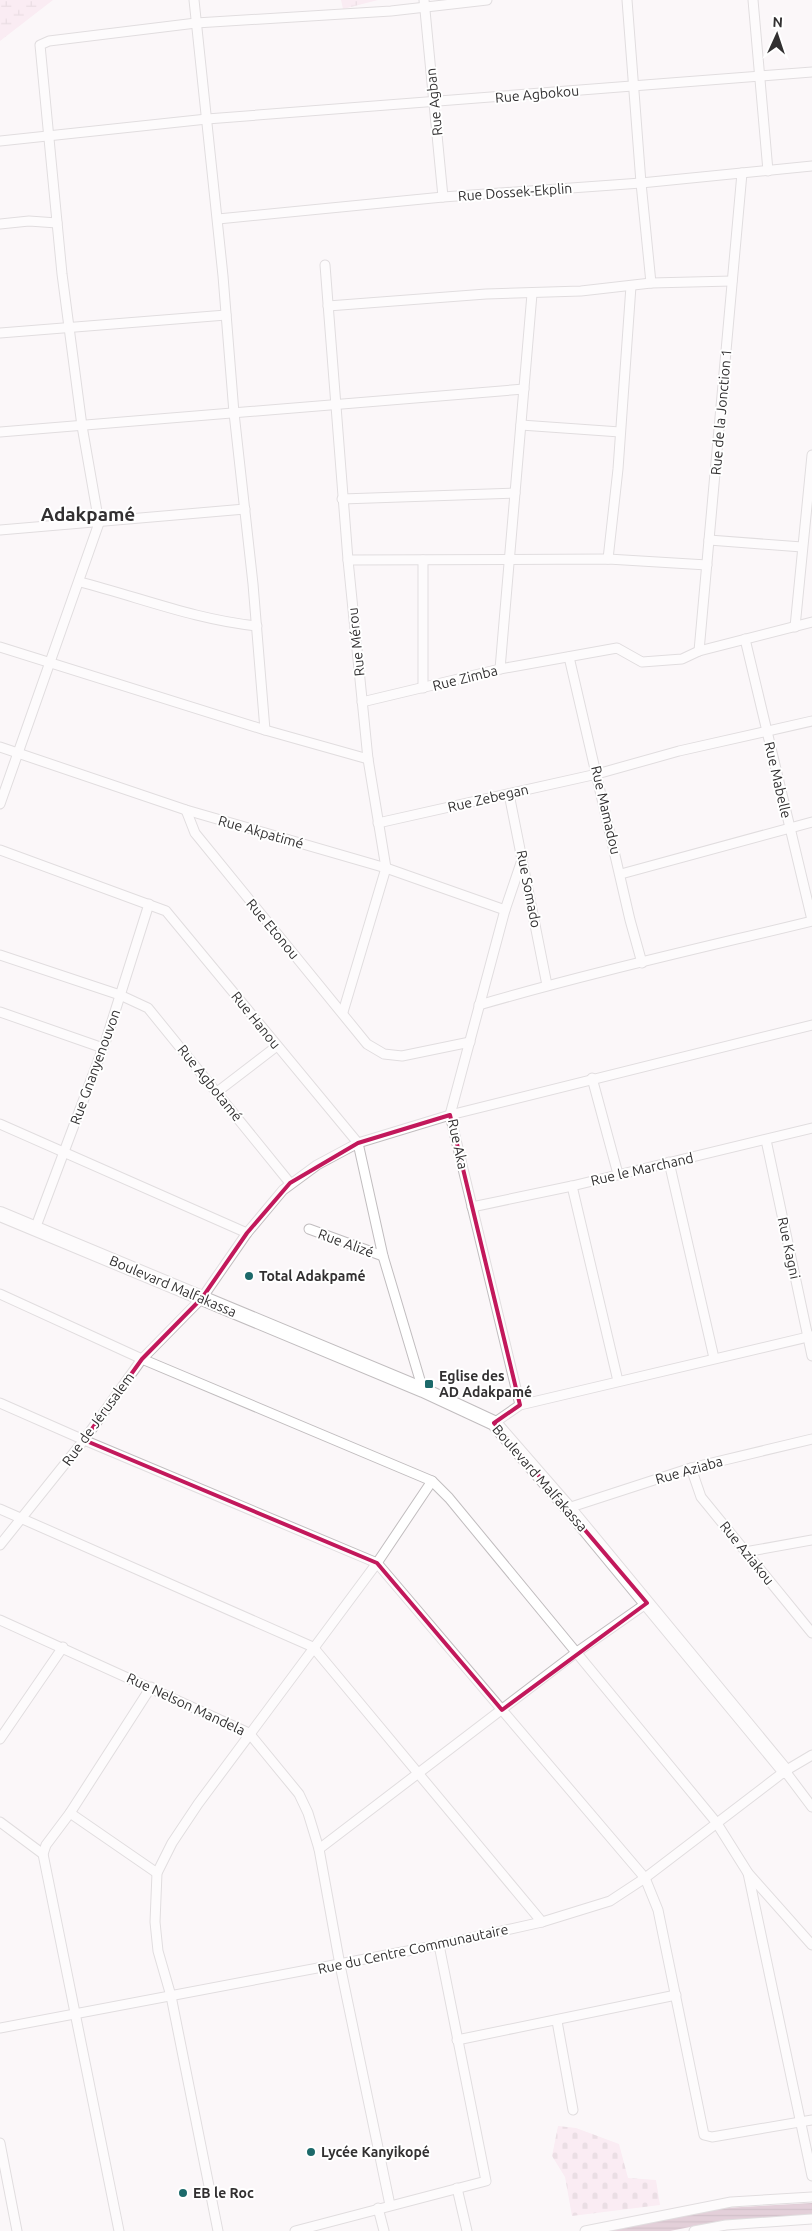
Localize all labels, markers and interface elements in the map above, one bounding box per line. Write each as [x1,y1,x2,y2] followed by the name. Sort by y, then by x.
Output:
[752,10,802,60] north arrow
[772,14,783,30] text: N
[422,67,446,137] street label: Rue Agban
[494,82,580,106] street label: Rue Agbokou
[457,180,573,204] street label: Rue Dossek-Ekplin
[708,348,734,476] street label: Rue de la Jonction 1
[41,503,135,525] district label: Adakpamé
[344,607,368,677] street label: Rue Mérou
[431,662,499,694] street label: Rue Zimba
[761,740,795,820] street label: Rue Mabelle
[588,764,624,856] street label: Rue Mamadou
[446,781,530,815] street label: Rue Zebegan
[217,812,305,852] street label: Rue Akpatimé
[514,849,544,929] street label: Rue Somado
[243,896,303,962] street label: Rue Etonou
[228,988,284,1052] street label: Rue Hanou
[67,1007,123,1127] street label: Rue Gnanyenouvon
[174,1042,246,1124] street label: Rue Agbotamé
[445,1117,471,1171] street label: Rue Aka
[589,1149,695,1189] street label: Rue le Marchand
[775,1216,803,1280] street label: Rue Kagni
[316,1226,376,1260] street label: Rue Alizé
[107,1252,239,1320] street label: Boulevard Malfakassa
[259,1268,366,1284] place label: Total Adakpamé
[243,1270,255,1282] marker: Total Adakpamé
[439,1368,532,1400] place label: Eglise des AD Adakpamé
[59,1369,137,1469] street label: Rue de Jérusalem
[423,1378,435,1390] marker: Eglise des AD Adakpamé
[489,1421,591,1535] street label: Boulevard Malfakassa
[653,1453,725,1487] street label: Rue Aziaba
[717,1518,777,1588] street label: Rue Aziakou
[124,1670,248,1738] street label: Rue Nelson Mandela
[316,1921,510,1977] street label: Rue du Centre Communautaire
[321,2144,430,2160] place label: Lycée Kanyikopé
[305,2146,317,2158] marker: Lycée Kanyikopé
[193,2185,254,2201] place label: EB le Roc
[177,2187,189,2199] marker: EB le Roc

